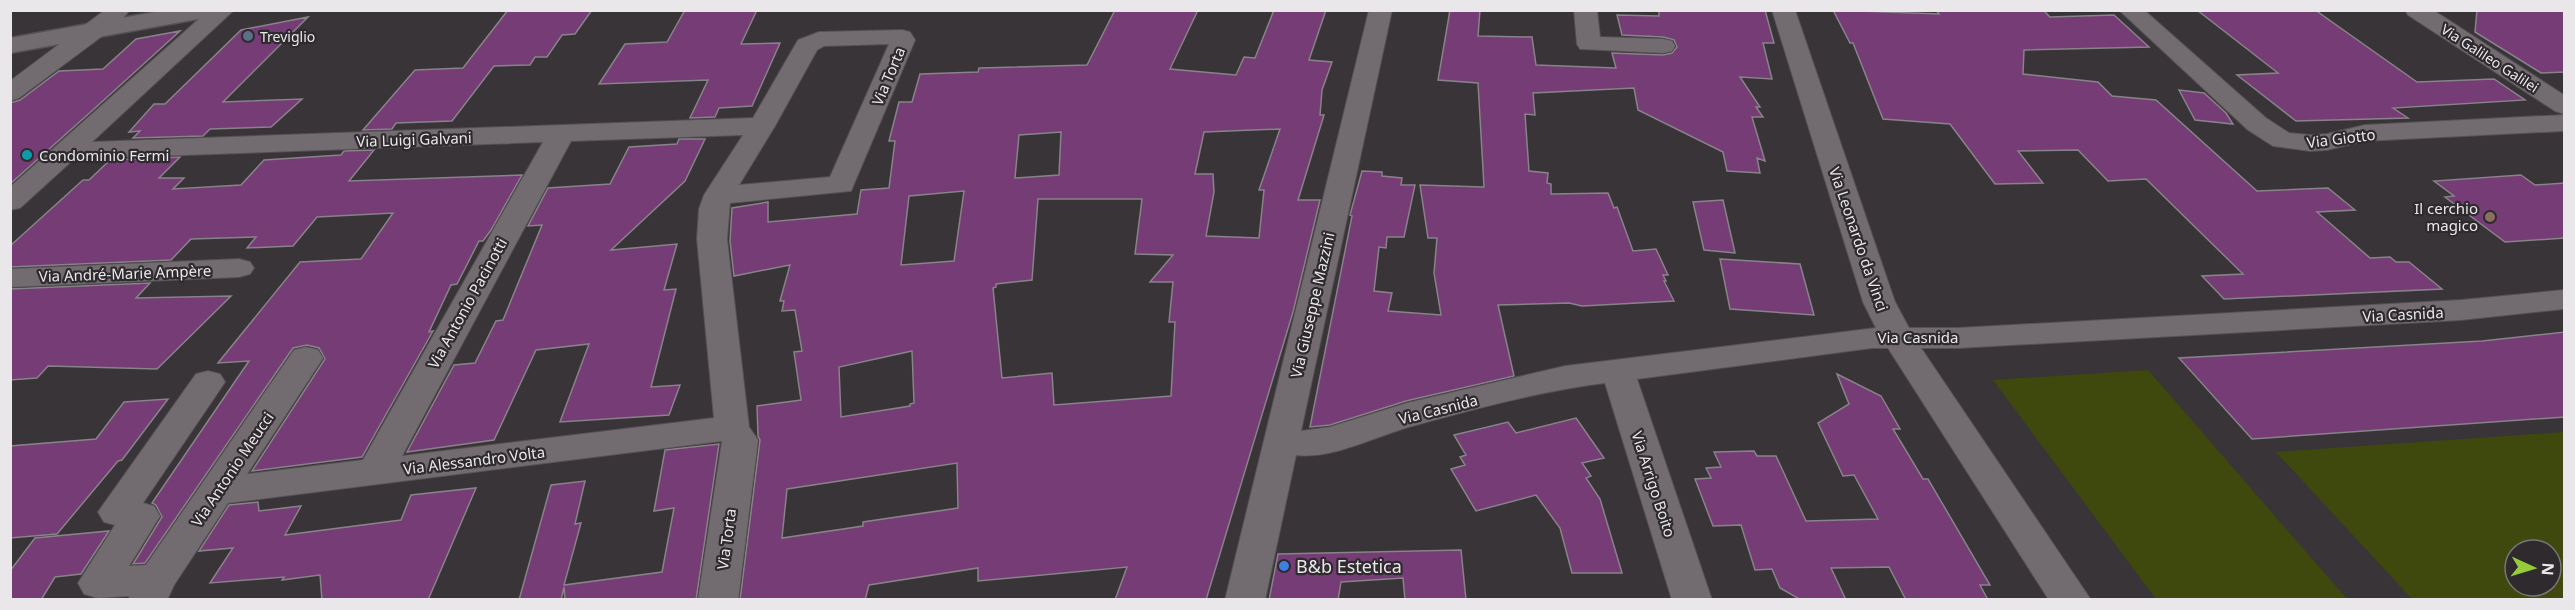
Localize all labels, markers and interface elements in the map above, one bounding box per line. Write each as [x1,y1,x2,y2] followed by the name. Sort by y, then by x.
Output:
[2438,19,2542,97] street label: Via Galileo Galilei
[260,27,315,46] place label: Treviglio
[241,29,255,43] marker: Treviglio
[867,44,909,108] street label: Via Torta
[2306,124,2376,152] street label: Via Giotto
[356,127,472,151] street label: Via Luigi Galvani
[39,145,169,165] place label: Condominio Fermi
[20,148,34,162] marker: Condominio Fermi
[1825,164,1893,314] street label: Via Leonardo da Vinci
[2414,198,2478,235] place label: Il cerchio magico
[2483,210,2497,224] marker: Il cerchio magico
[1286,230,1338,380] street label: Via Giuseppe Mazzini
[423,234,511,372] street label: Via Antonio Pacinotti
[38,260,212,286] street label: Via André-Marie Ampère
[2362,302,2444,326] street label: Via Casnida
[1877,327,1959,347] street label: Via Casnida
[1396,389,1480,429] street label: Via Casnida
[186,408,278,530] street label: Via Antonio Meucci
[1627,428,1681,540] street label: Via Arrigo Boito
[402,441,546,479] street label: Via Alessandro Volta
[712,507,740,571] street label: Via Torta
[2503,538,2563,598] north arrow
[1296,554,1402,578] place label: B&b Estetica
[1277,559,1291,573] marker: B&b Estetica
[2537,562,2559,576] text: N

